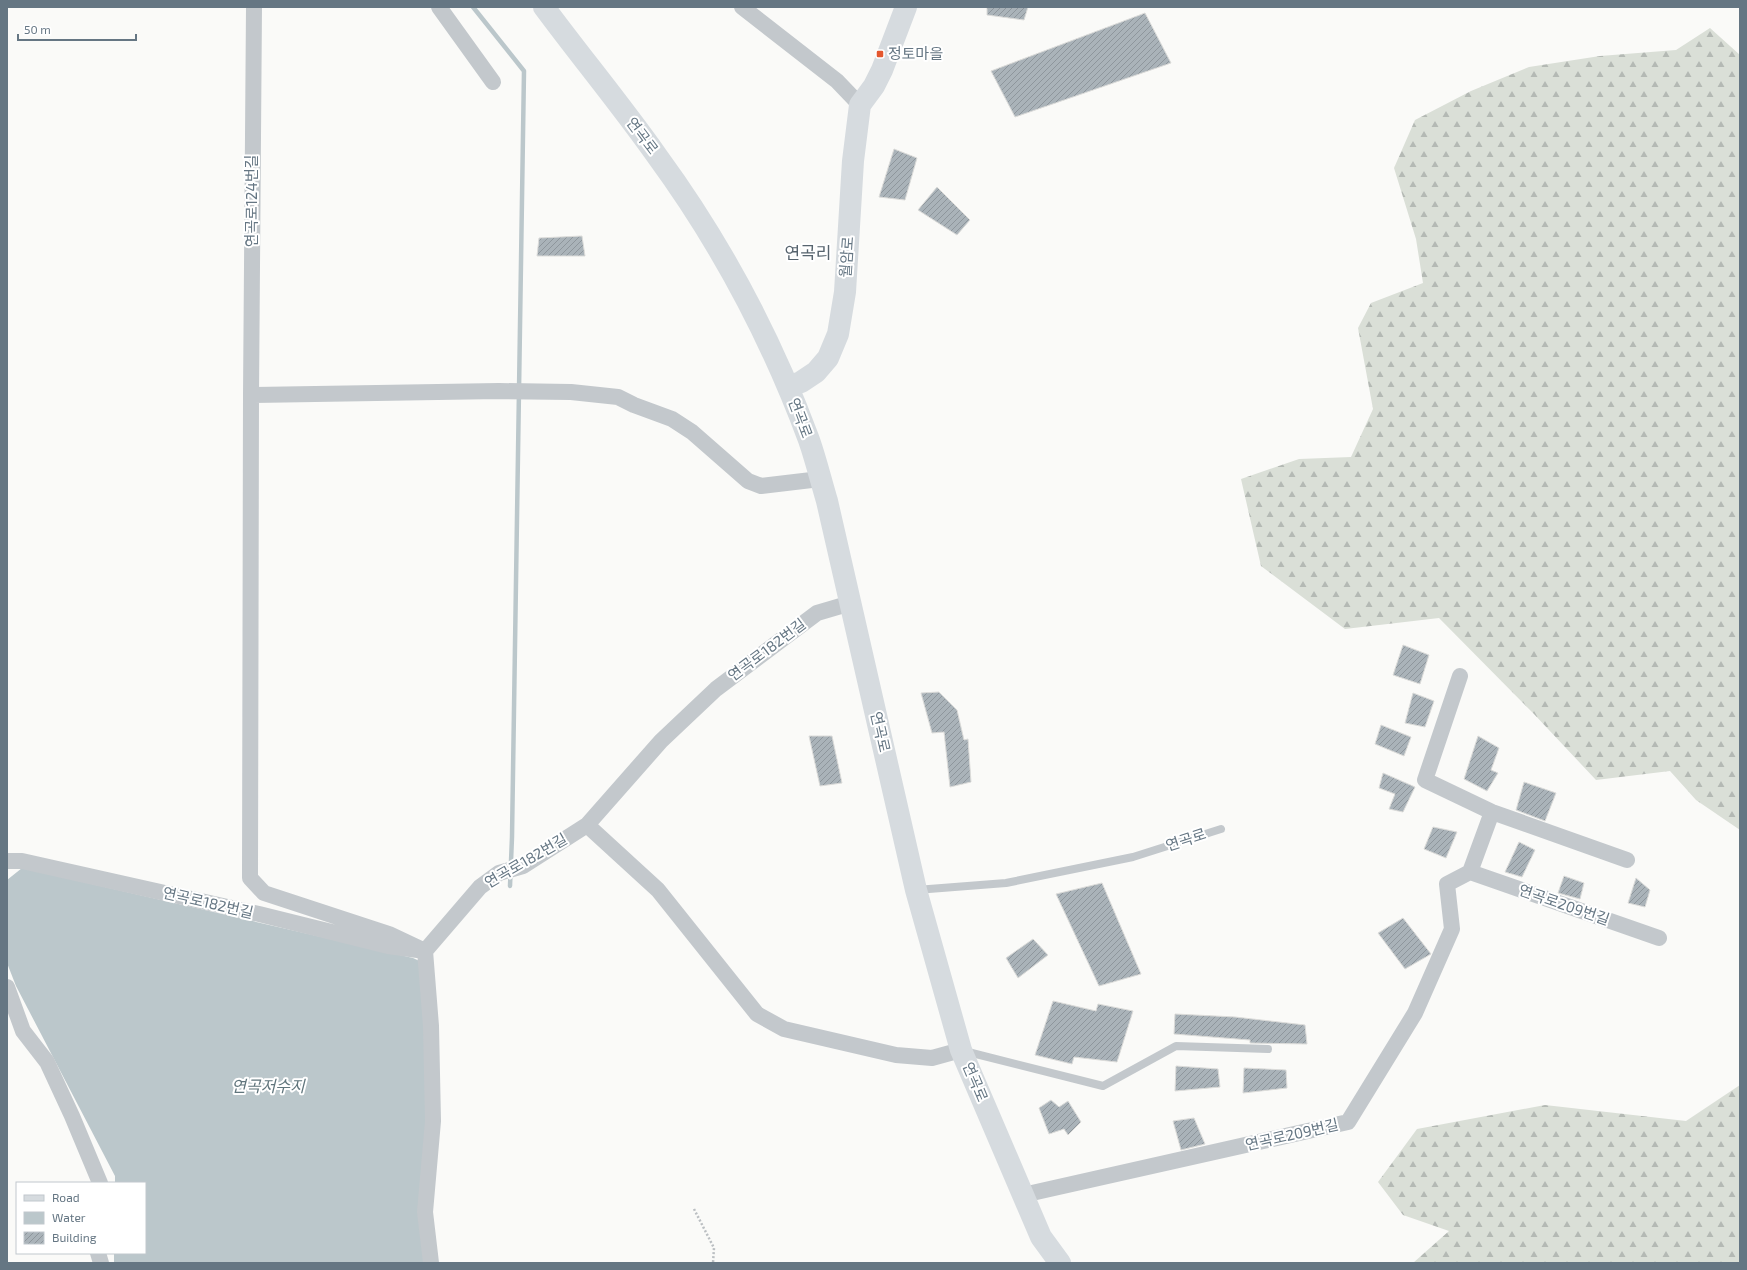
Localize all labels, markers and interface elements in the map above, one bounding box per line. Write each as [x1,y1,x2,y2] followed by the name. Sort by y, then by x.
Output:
[18,16,136,42] scale bar
[24,22,51,36] text: 50 m
[888,44,943,62] place label: 정토마을
[875,49,885,59] marker: 정토마을
[623,113,662,157] street label: 연곡로
[242,155,260,247] street label: 연곡로124번길
[836,236,856,278] street label: 월암로
[785,242,831,262] district label: 연곡리
[785,395,817,440] street label: 연곡로
[724,614,809,684] street label: 연곡로182번길
[868,710,894,754] street label: 연곡로
[1163,824,1208,854] street label: 연곡로
[481,829,570,891] street label: 연곡로182번길
[1516,880,1612,928] street label: 연곡로209번길
[161,883,255,921] street label: 연곡로182번길
[960,1059,992,1104] street label: 연곡로
[231,1076,306,1095] water label: 연곡저수지
[1243,1115,1340,1153] street label: 연곡로209번길
[16,1182,146,1254] legend
[52,1190,80,1204] text: Road
[52,1210,86,1224] text: Water
[52,1230,97,1244] text: Building

